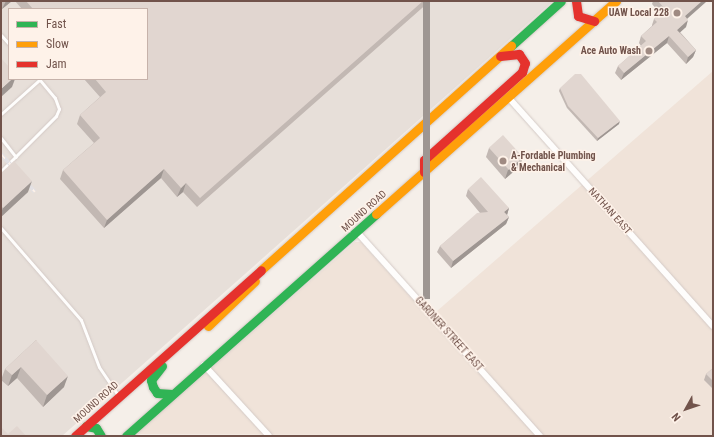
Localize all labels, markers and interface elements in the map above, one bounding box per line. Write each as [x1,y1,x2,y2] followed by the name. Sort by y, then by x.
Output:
[609,7,669,19] place label: UAW Local 228
[8,8,148,80] legend
[672,8,682,18] marker: UAW Local 228
[46,17,66,31] text: Fast
[46,37,69,51] text: Slow
[581,45,641,57] place label: Ace Auto Wash
[644,46,654,56] marker: Ace Auto Wash
[46,57,67,71] text: Jam
[511,149,596,172] place label: A-Fordable Plumbing & Mechanical
[498,156,508,166] marker: A-Fordable Plumbing & Mechanical
[586,185,634,237] street label: NATHAN EAST
[339,188,389,234] street label: MOUND ROAD
[412,294,486,374] street label: GARDNER STREET EAST
[71,379,121,425] street label: MOUND ROAD
[666,389,706,429] north arrow
[669,410,684,424] text: N

